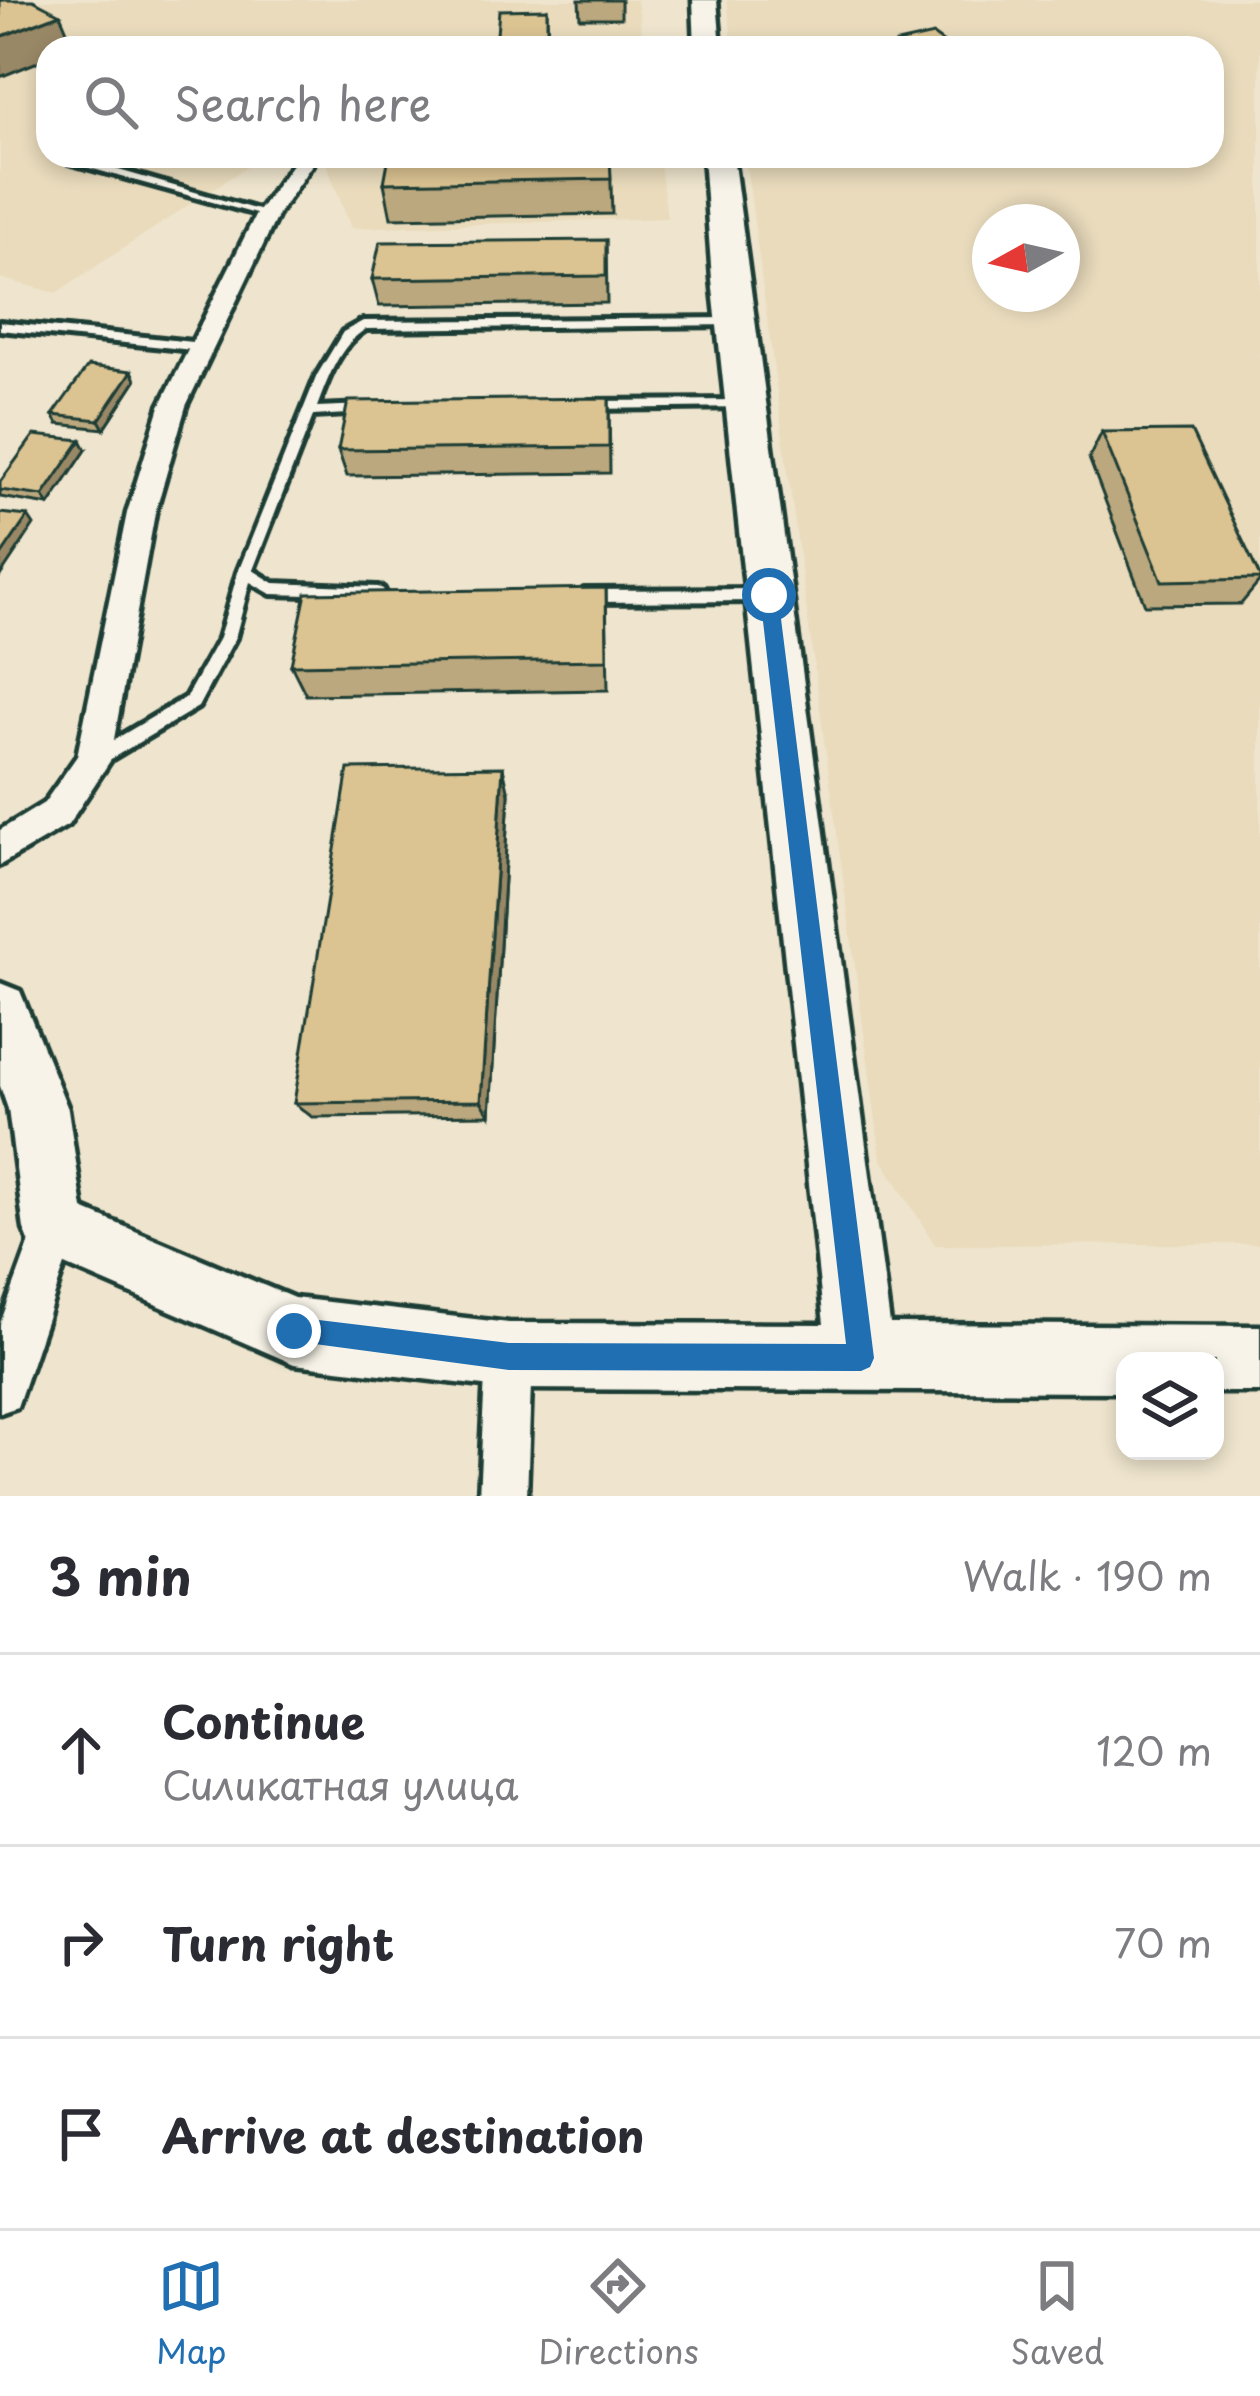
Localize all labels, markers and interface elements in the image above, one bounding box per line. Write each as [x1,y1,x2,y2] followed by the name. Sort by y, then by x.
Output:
[36,36,1224,168] search box
[174,68,431,136] text: Search here
[78,69,144,135] icon: search
[972,204,1080,312] north arrow
[742,568,796,622] route start
[267,1304,321,1358] route end
[1116,1352,1224,1460] map controls
[1116,1352,1224,1460] button: layers
[48,1536,192,1613] text: 3 min
[963,1545,1212,1604] text: Walk · 190 m
[162,1686,365,1754] text: Continue
[48,1717,114,1783] icon: ahead
[1096,1720,1212,1779] text: 120 m
[162,1754,519,1813] text: Силикатная улица
[162,1908,394,1976] text: Turn right
[48,1909,114,1975] icon: right
[1114,1912,1212,1971] text: 70 m
[162,2100,645,2168] text: Arrive at destination
[48,2101,114,2167] icon: arrive
[156,2253,226,2375] tab: Map
[538,2253,699,2375] tab: Directions
[1010,2253,1104,2375] tab: Saved

